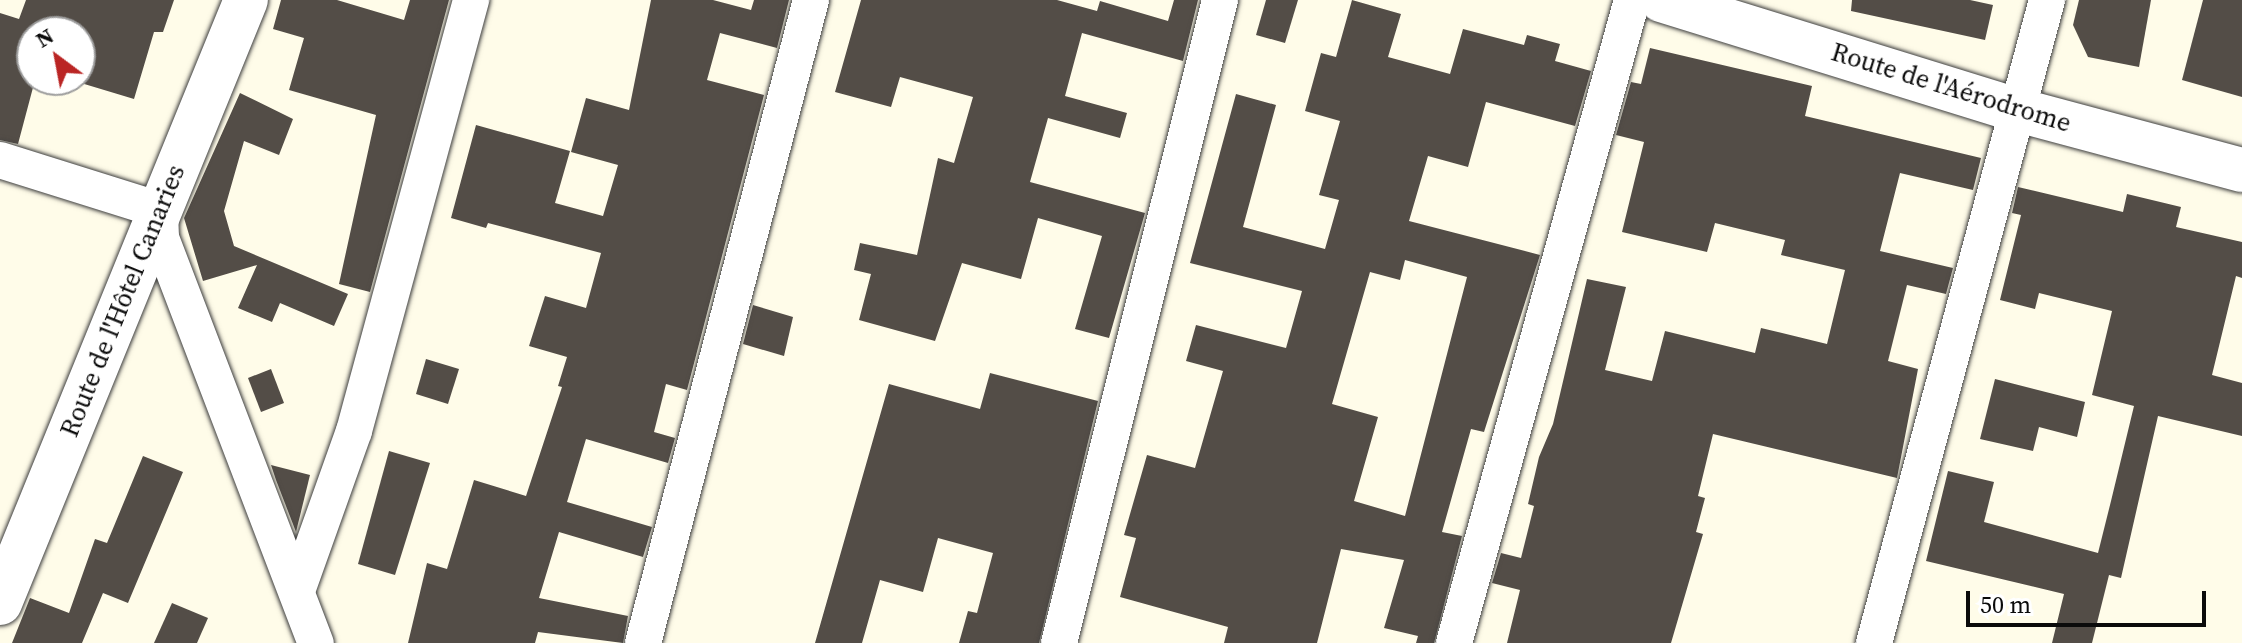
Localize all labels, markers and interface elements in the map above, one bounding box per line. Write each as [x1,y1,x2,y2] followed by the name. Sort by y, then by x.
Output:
[16,16,96,96] north arrow
[30,20,59,54] text: N
[1827,37,2075,139] street label: Route de l'Aérodrome
[54,160,192,442] street label: Route de l'Hôtel Canaries
[1970,575,2210,625] scale bar
[1980,588,2031,621] text: 50 m

